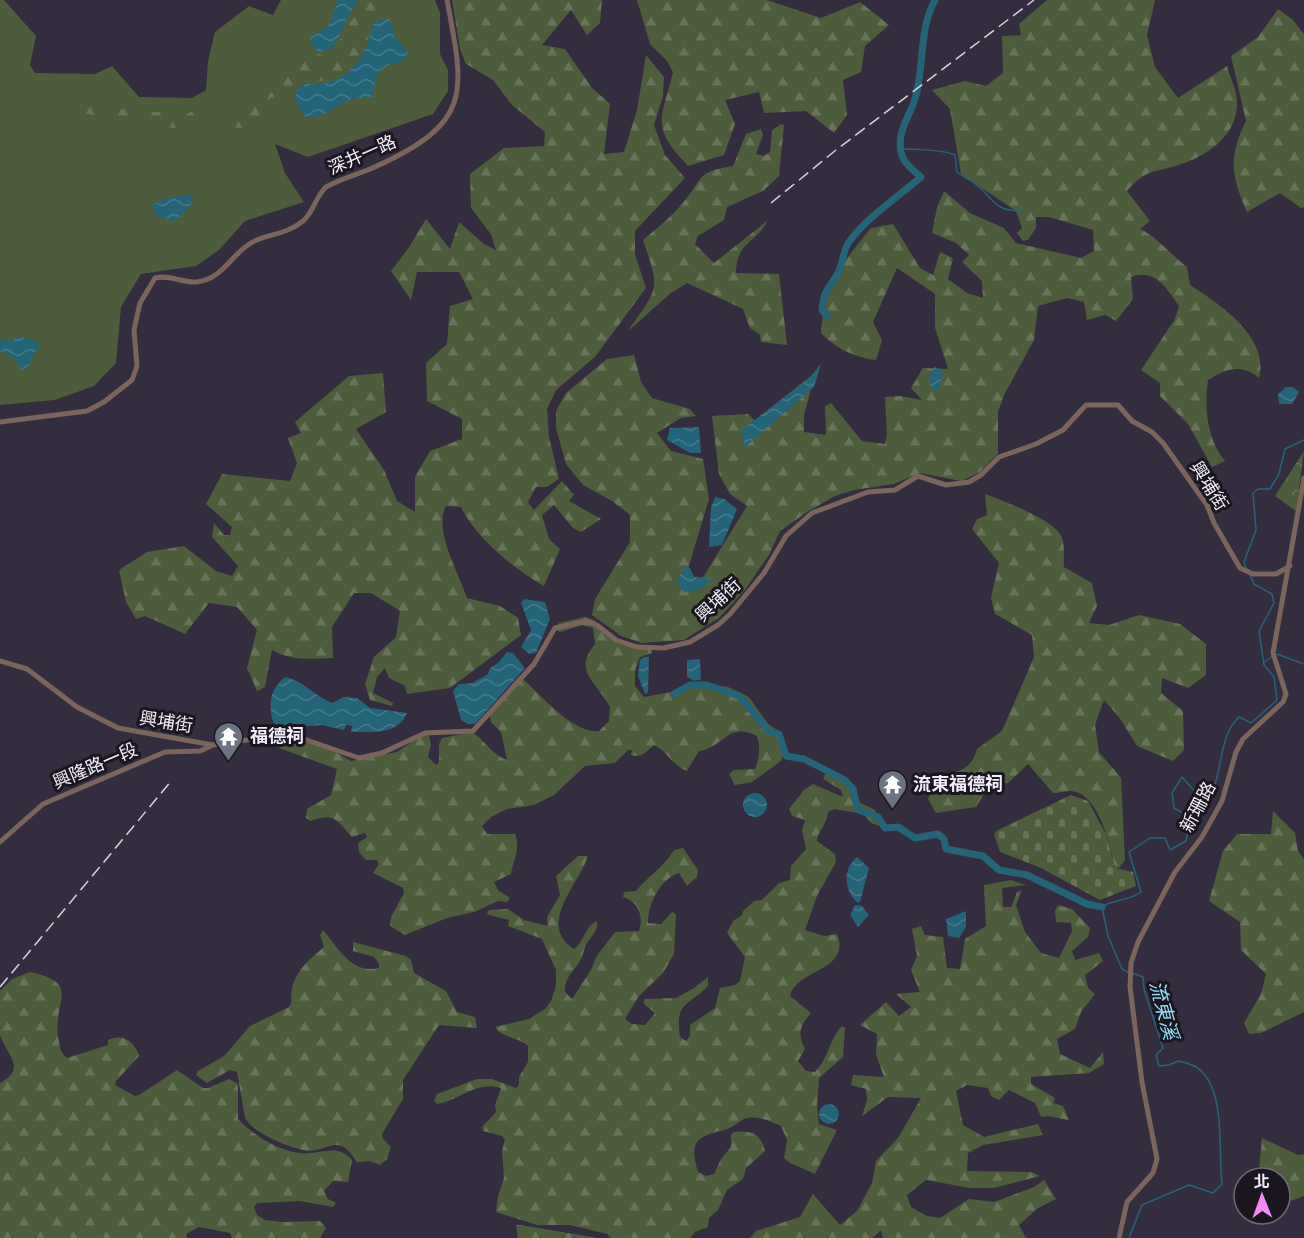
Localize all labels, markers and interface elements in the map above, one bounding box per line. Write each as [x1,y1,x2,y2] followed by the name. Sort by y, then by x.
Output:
[325,130,399,180] street label: 深井一路
[1185,457,1233,515] street label: 興埔街
[691,574,745,626] street label: 興埔街
[138,707,194,737] street label: 興埔街
[213,720,245,762] temple icon: 福德祠
[250,725,304,747] place label: 福德祠
[49,738,141,794] street label: 興隆路一段
[876,768,908,810] temple icon: 流東福德祠
[913,773,1003,795] place label: 流東福德祠
[1176,778,1220,836] street label: 新珊路
[1145,978,1184,1045] water label: 流東溪
[1232,1166,1292,1226] north arrow
[1254,1172,1270,1191] text: 北

